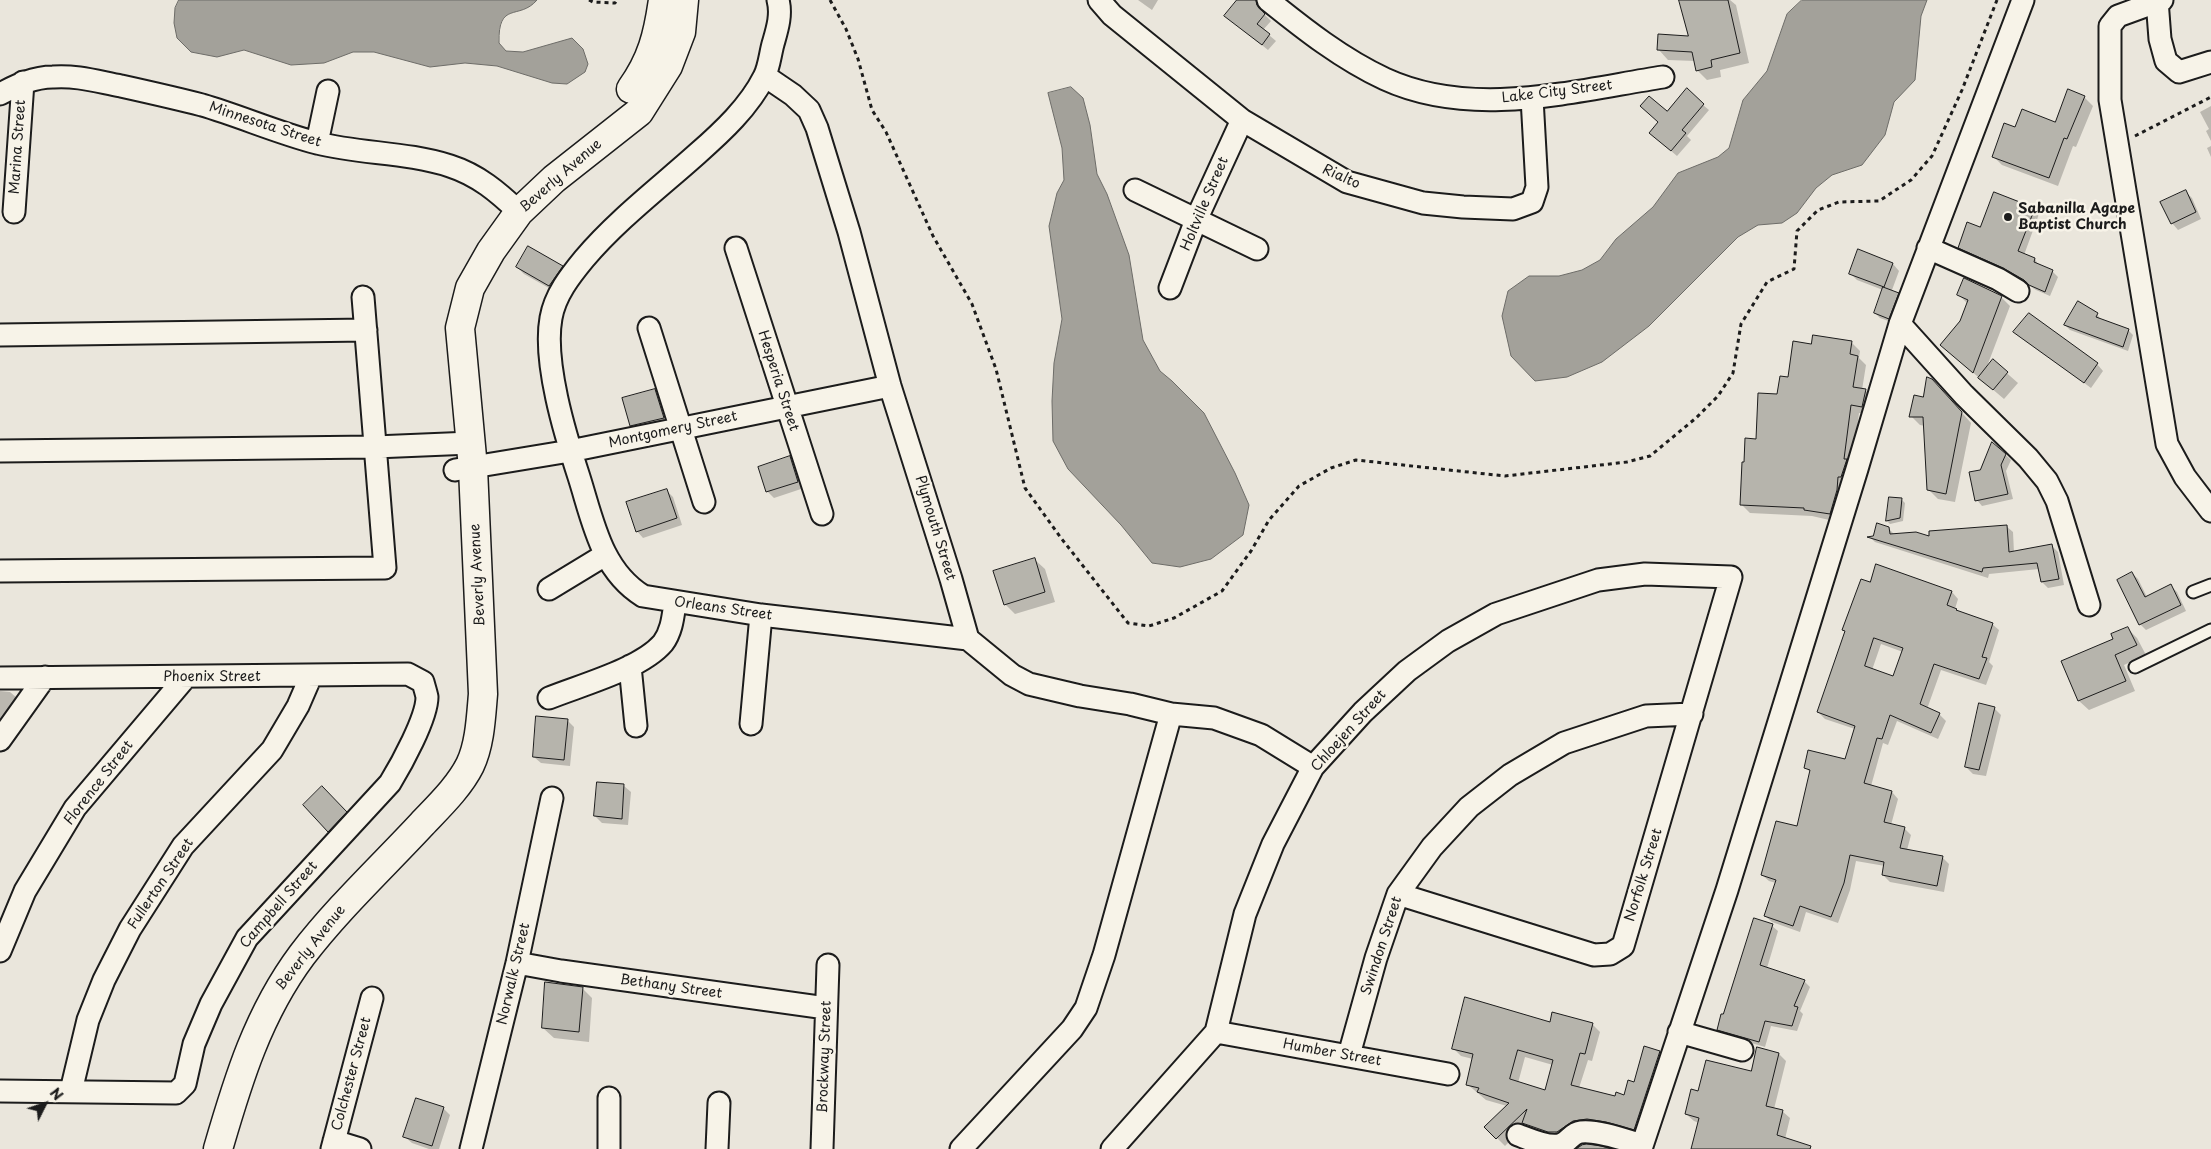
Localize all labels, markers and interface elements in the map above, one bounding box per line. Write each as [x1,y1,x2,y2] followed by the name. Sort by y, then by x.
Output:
[1501,77,1613,107] street label: Lake City Street
[6,99,30,195] street label: Marina Street
[207,99,323,151] street label: Minnesota Street
[517,136,605,216] street label: Beverly Avenue
[1178,154,1232,254] street label: Holtville Street
[1319,161,1363,193] street label: Rialto
[2018,201,2135,233] place label: Sabanilla Agape Baptist Church
[2002,211,2014,223] marker: Sabanilla Agape Baptist Church
[754,329,802,433] street label: Hesperia Street
[607,408,739,452] street label: Montgomery Street
[911,473,959,583] street label: Plymouth Street
[467,523,489,627] street label: Beverly Avenue
[673,594,773,624] street label: Orleans Street
[163,669,261,685] street label: Phoenix Street
[1308,687,1390,775] street label: Chloejen Street
[61,737,137,829] street label: Florence Street
[1622,826,1666,924] street label: Norfolk Street
[124,835,198,933] street label: Fullerton Street
[237,858,321,952] street label: Campbell Street
[1358,895,1406,997] street label: Swindon Street
[273,902,349,994] street label: Beverly Avenue
[494,921,534,1027] street label: Norwalk Street
[619,972,723,1002] street label: Bethany Street
[815,1000,835,1114] street label: Brockway Street
[329,1015,375,1133] street label: Colchester Street
[1281,1036,1383,1070] street label: Humber Street
[20,1079,70,1129] north arrow
[45,1083,68,1105] text: N

